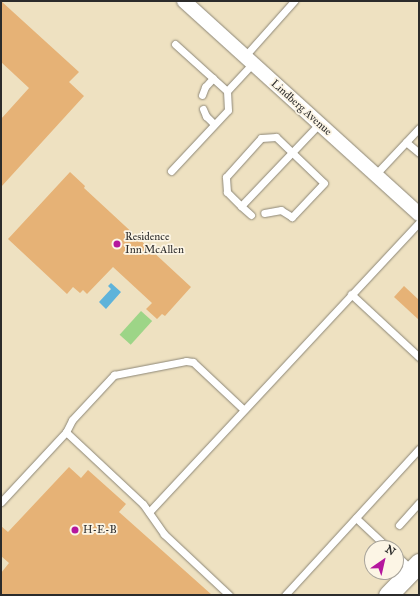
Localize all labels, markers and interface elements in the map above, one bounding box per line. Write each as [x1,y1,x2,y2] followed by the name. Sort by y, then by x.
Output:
[268,77,334,139] street label: Lindberg Avenue
[125,231,184,257] place label: Residence Inn McAllen
[112,239,122,249] marker: Residence Inn McAllen
[83,523,117,537] place label: H-E-B
[70,525,80,535] marker: H-E-B
[364,540,404,580] north arrow
[383,542,398,558] text: N

